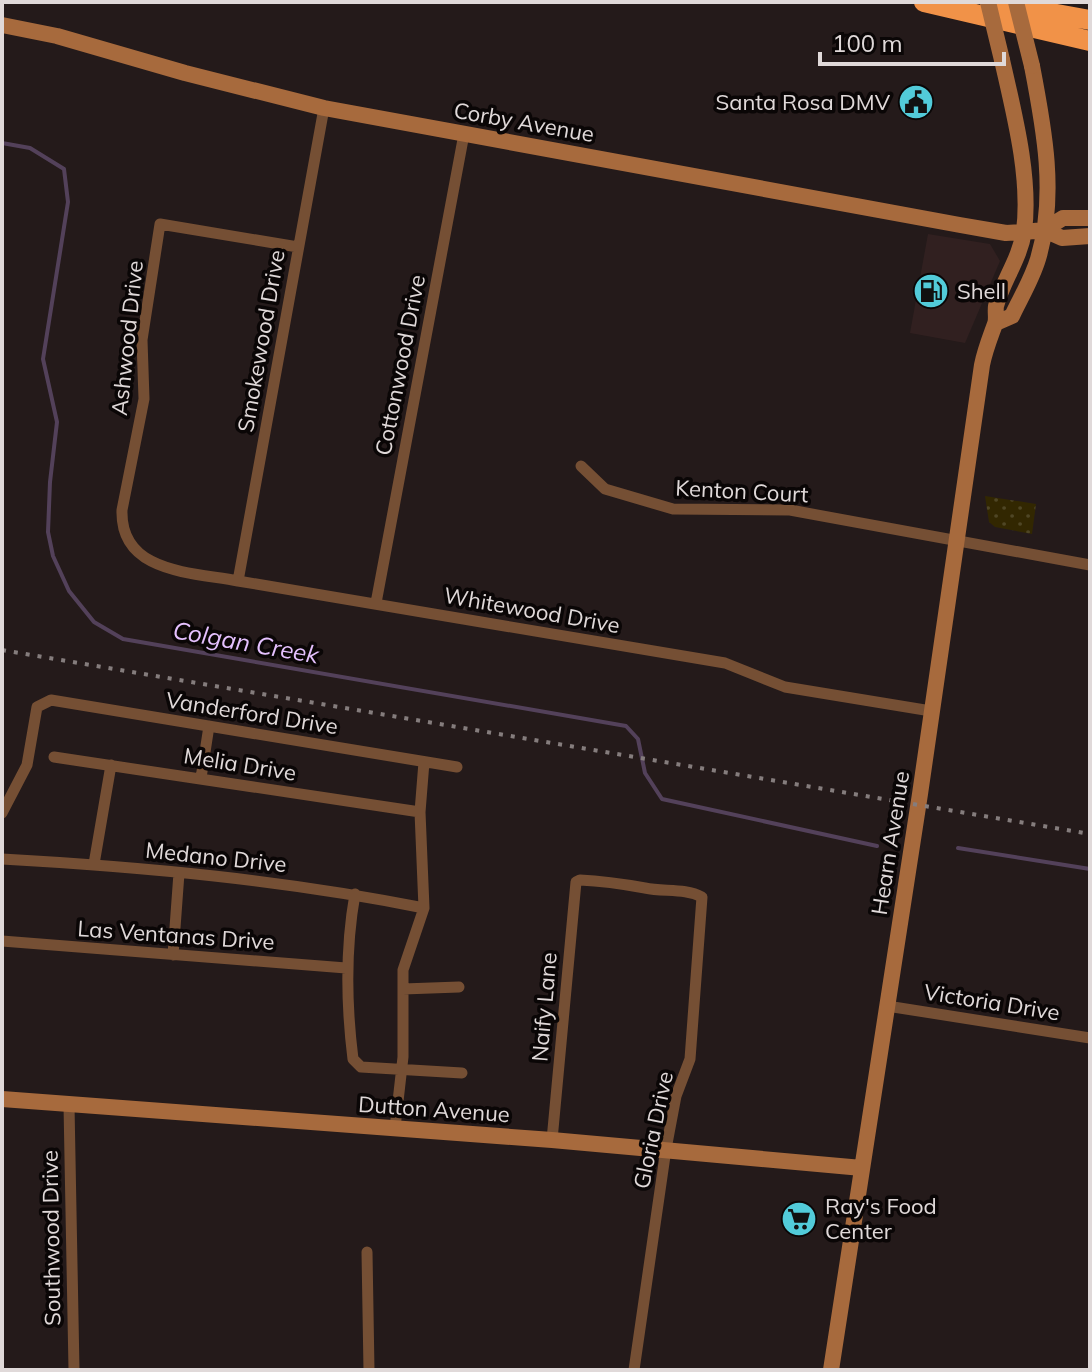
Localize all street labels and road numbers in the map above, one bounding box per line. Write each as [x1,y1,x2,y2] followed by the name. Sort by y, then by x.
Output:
[452,96,596,148] street label: Corby Avenue
[231,248,291,434] street label: Smokewood Drive
[105,259,149,417] street label: Ashwood Drive
[369,272,431,458] street label: Cottonwood Drive
[675,474,810,508] street label: Kenton Court
[442,581,622,639] street label: Whitewood Drive
[164,686,340,740] street label: Vanderford Drive
[182,741,298,787] street label: Melia Drive
[865,769,915,917] street label: Hearn Avenue
[144,836,288,878] street label: Medano Drive
[76,914,276,956] street label: Las Ventanas Drive
[525,951,563,1063] street label: Naify Lane
[922,977,1062,1027] street label: Victoria Drive
[627,1069,679,1191] street label: Gloria Drive
[357,1090,511,1128] street label: Dutton Avenue
[35,1150,67,1326] street label: Southwood Drive

